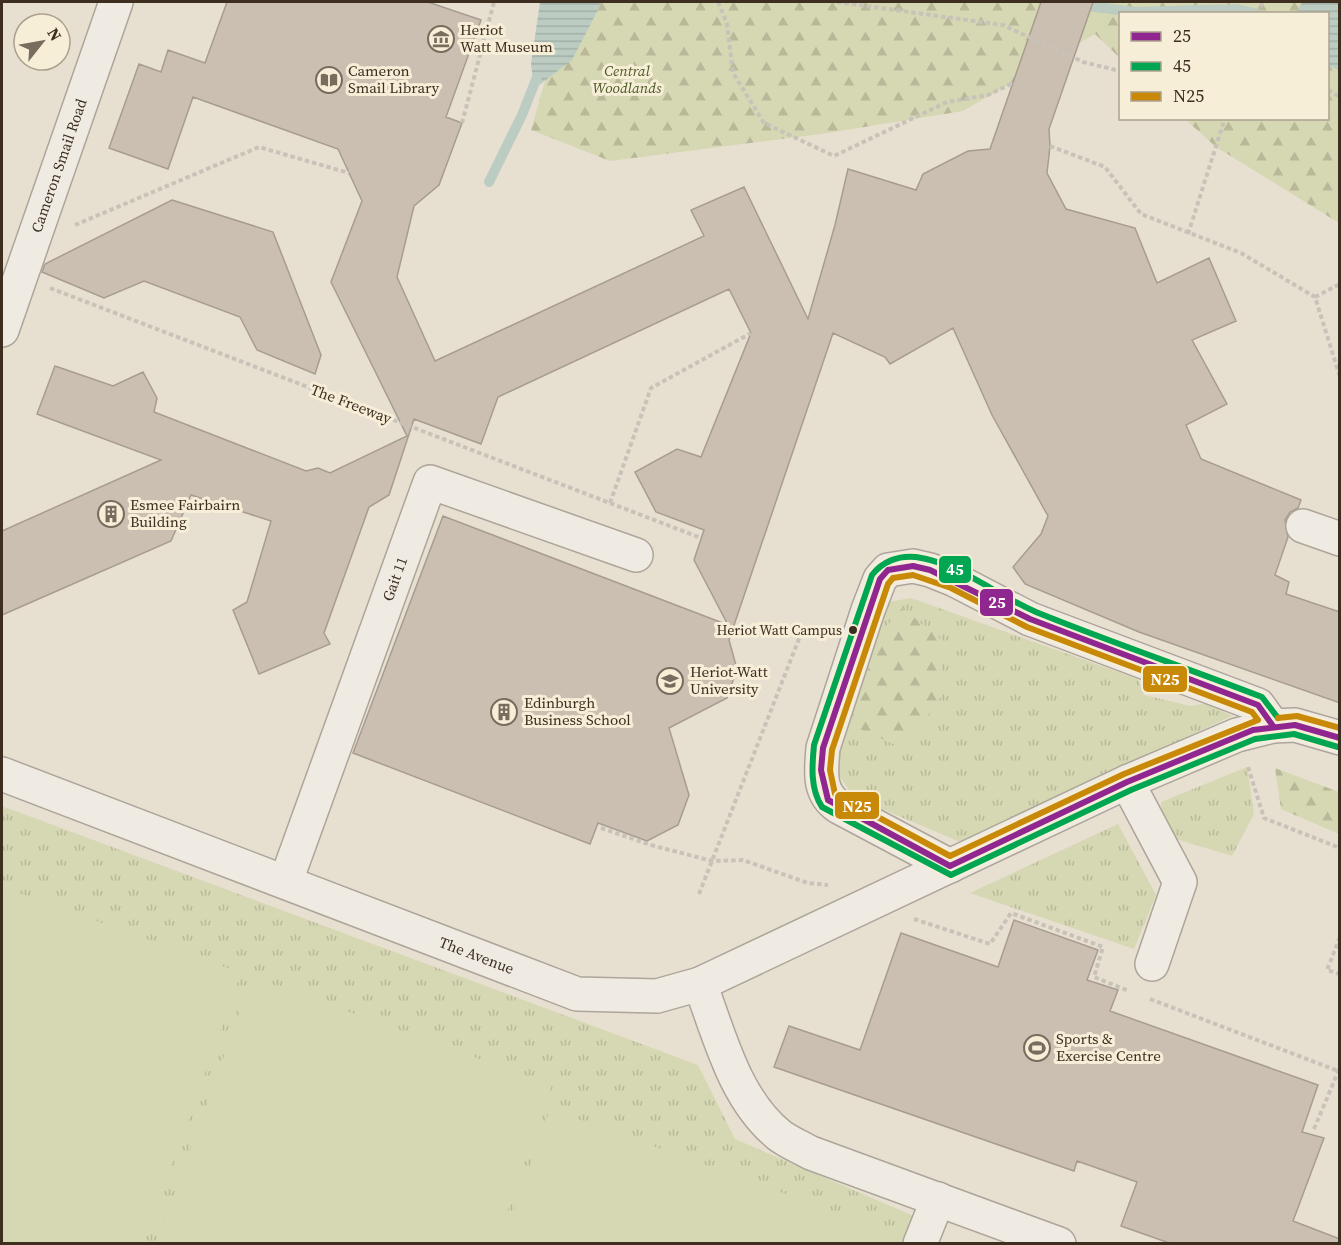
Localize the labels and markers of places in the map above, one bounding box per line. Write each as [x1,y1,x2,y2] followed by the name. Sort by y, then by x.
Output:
[460,19,553,57] place label: Heriot Watt Museum
[426,24,456,54] museum icon: Heriot Watt Museum
[348,60,440,98] place label: Cameron Smail Library
[314,65,344,95] library icon: Cameron Smail Library
[130,494,240,532] place label: Esmee Fairbairn Building
[96,499,126,529] building icon: Esmee Fairbairn Building
[716,620,842,640] place label: Heriot Watt Campus
[847,624,859,636] marker: Heriot Watt Campus
[690,661,768,699] place label: Heriot-Watt University
[655,666,685,696] school or university icon: Heriot-Watt University
[524,692,631,730] place label: Edinburgh Business School
[489,697,519,727] building icon: Edinburgh Business School
[1056,1028,1161,1066] place label: Sports & Exercise Centre
[1022,1033,1052,1063] sports icon: Sports & Exercise Centre

